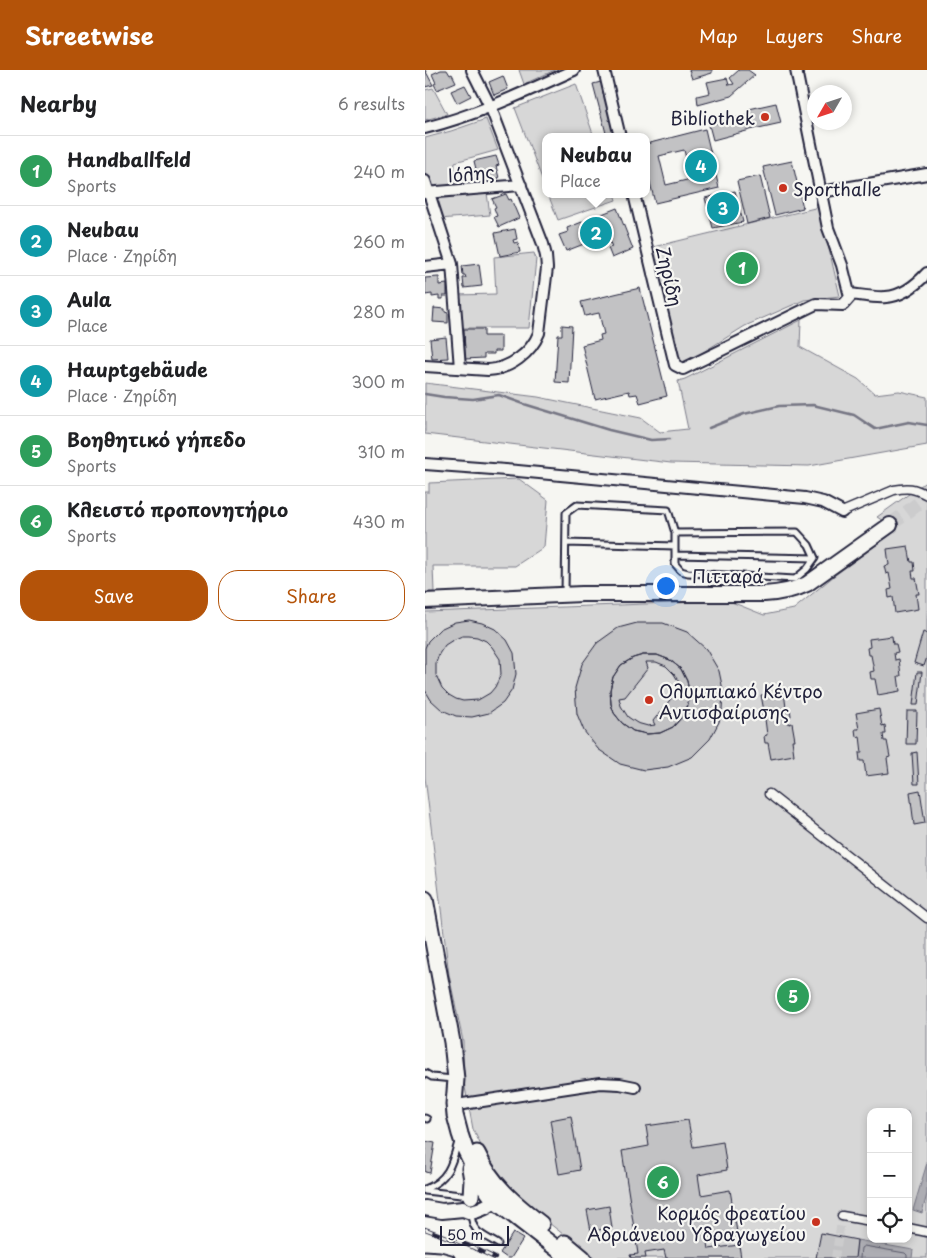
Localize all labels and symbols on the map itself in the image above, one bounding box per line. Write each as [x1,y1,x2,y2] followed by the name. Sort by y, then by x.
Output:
[807,85,852,130] north arrow
[670,104,755,131] place label: Bibliothek
[759,111,771,123] marker: Bibliothek
[685,147,717,185] pin: 4
[446,158,496,188] street label: Ιόλης
[793,175,882,202] place label: Sporthalle
[777,182,789,194] marker: Sporthalle
[707,189,739,227] pin: 3
[580,214,612,252] pin: 2
[650,243,690,309] street label: Ζηρίδη
[726,249,758,287] pin: 1
[692,562,764,589] street label: Πιτταρά
[653,573,679,599] your location
[659,677,823,725] place label: Ολυμπιακό Κέντρο Αντισφαίρισης
[643,694,655,706] marker: Ολυμπιακό Κέντρο Αντισφαίρισης
[777,977,809,1015] pin: 5
[647,1163,679,1201] pin: 6
[587,1199,806,1247] place label: Κορμός φρεατίου Αδριάνειου Υδραγωγείου
[810,1216,822,1228] marker: Κορμός φρεατίου Αδριάνειου Υδραγωγείου
[440,1223,509,1246] scale bar

